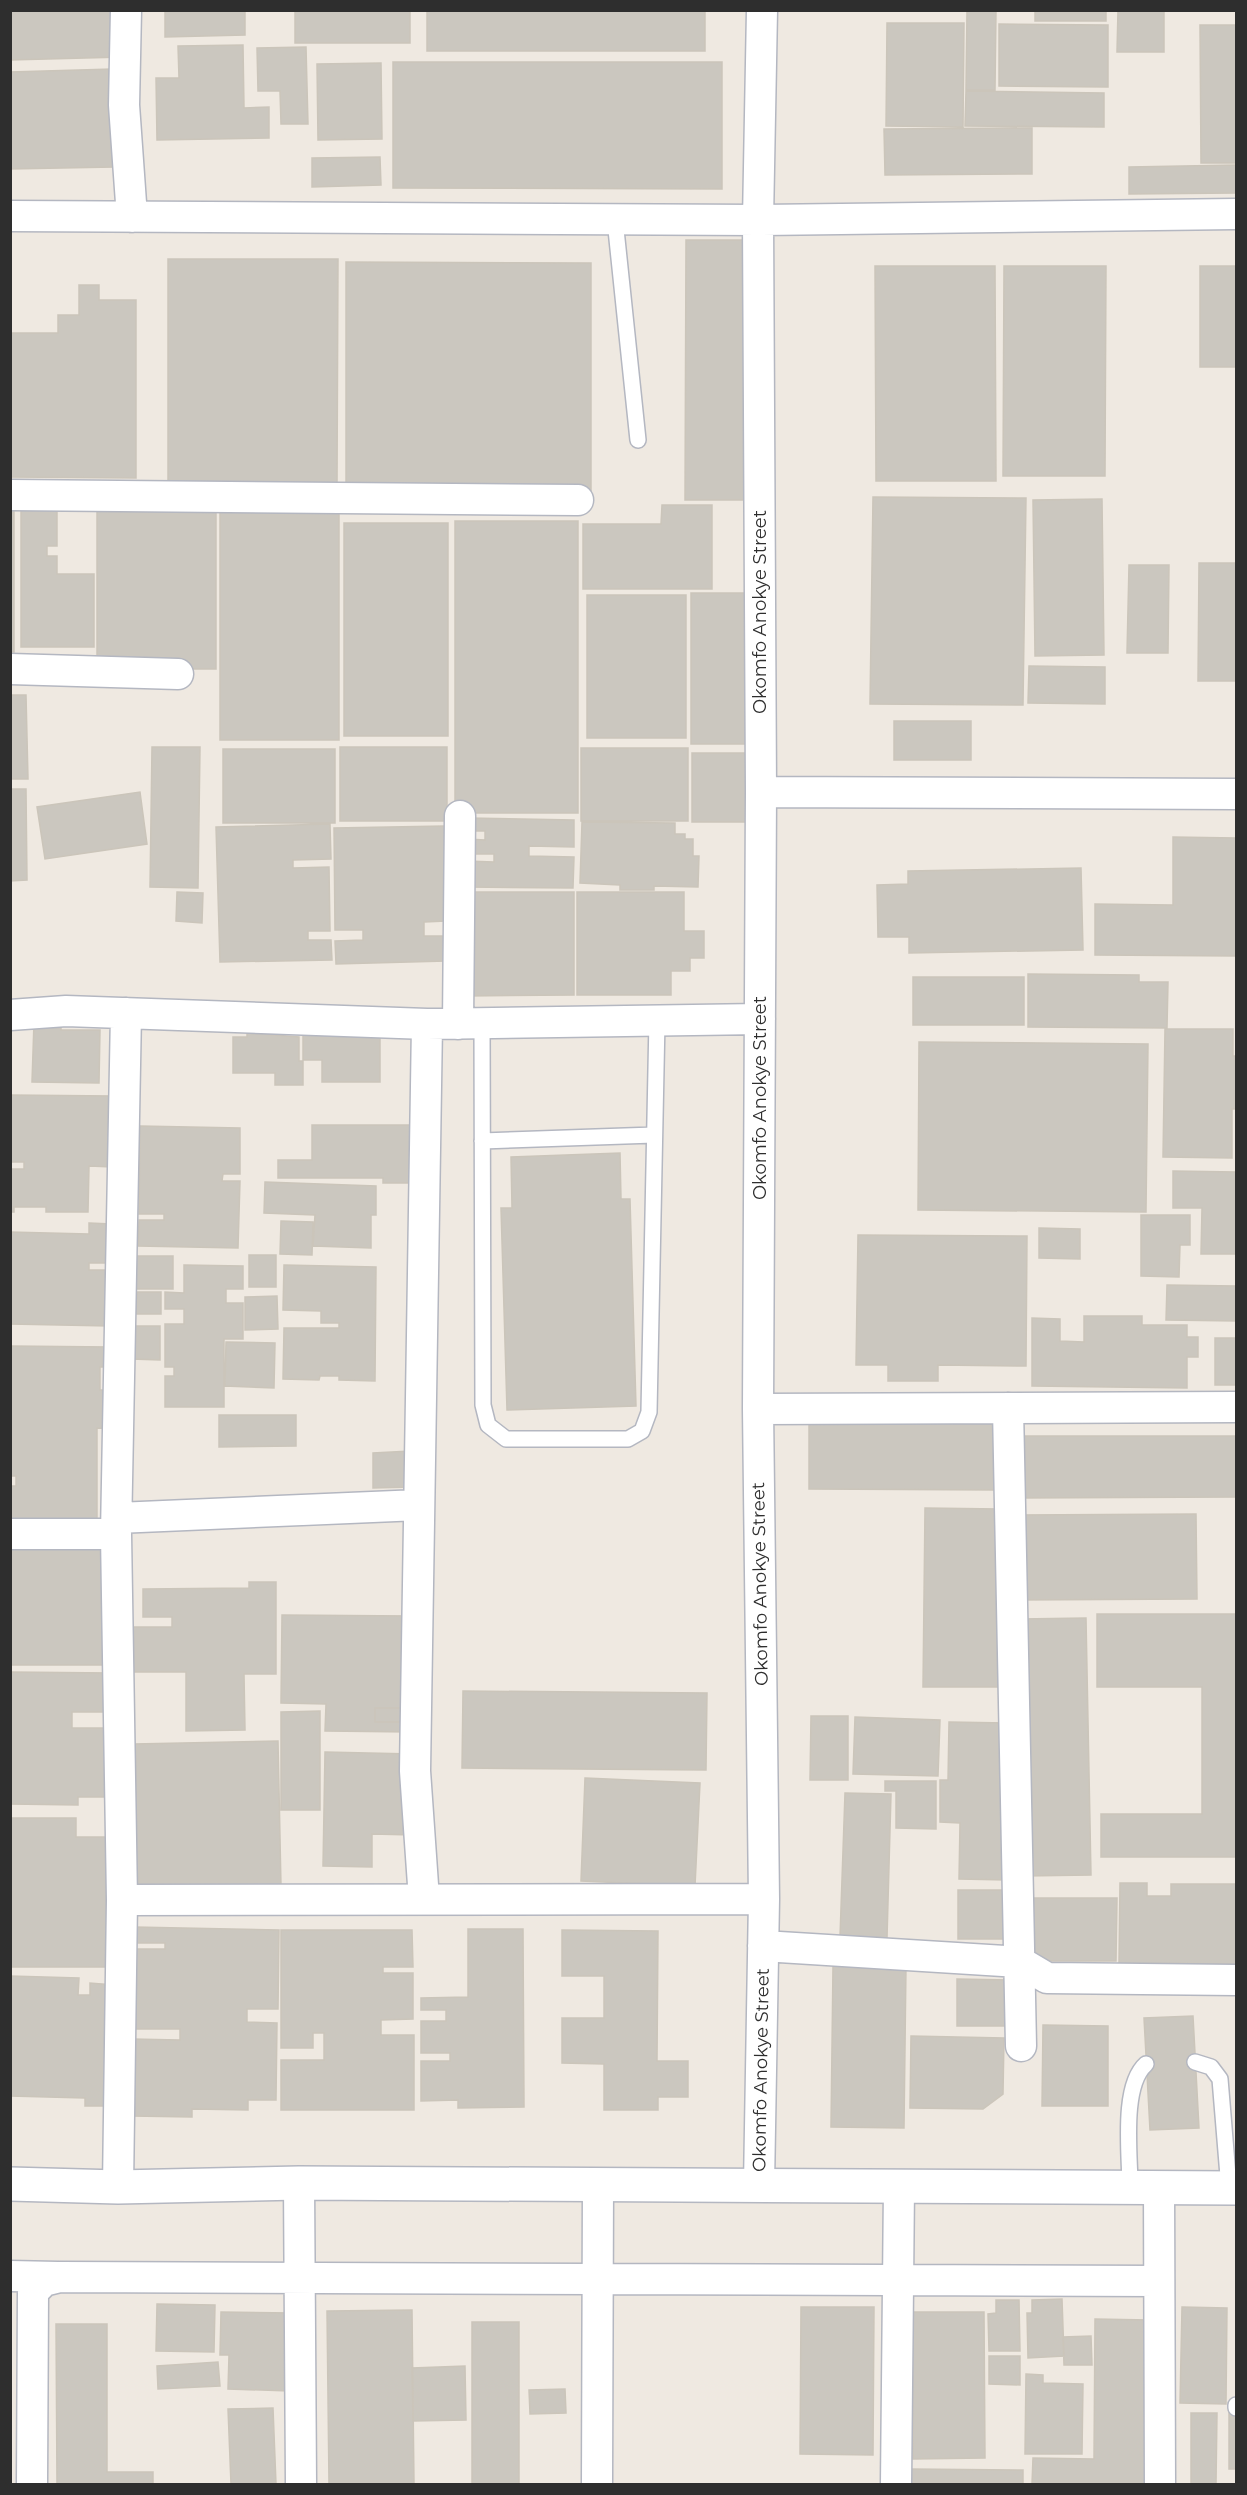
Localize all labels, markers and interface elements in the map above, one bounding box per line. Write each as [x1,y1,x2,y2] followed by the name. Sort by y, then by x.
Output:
[749,510,771,714] street label: Okomfo Anokye Street
[749,996,771,1200] street label: Okomfo Anokye Street
[747,1482,773,1686] street label: Okomfo Anokye Street
[748,1968,774,2172] street label: Okomfo Anokye Street

